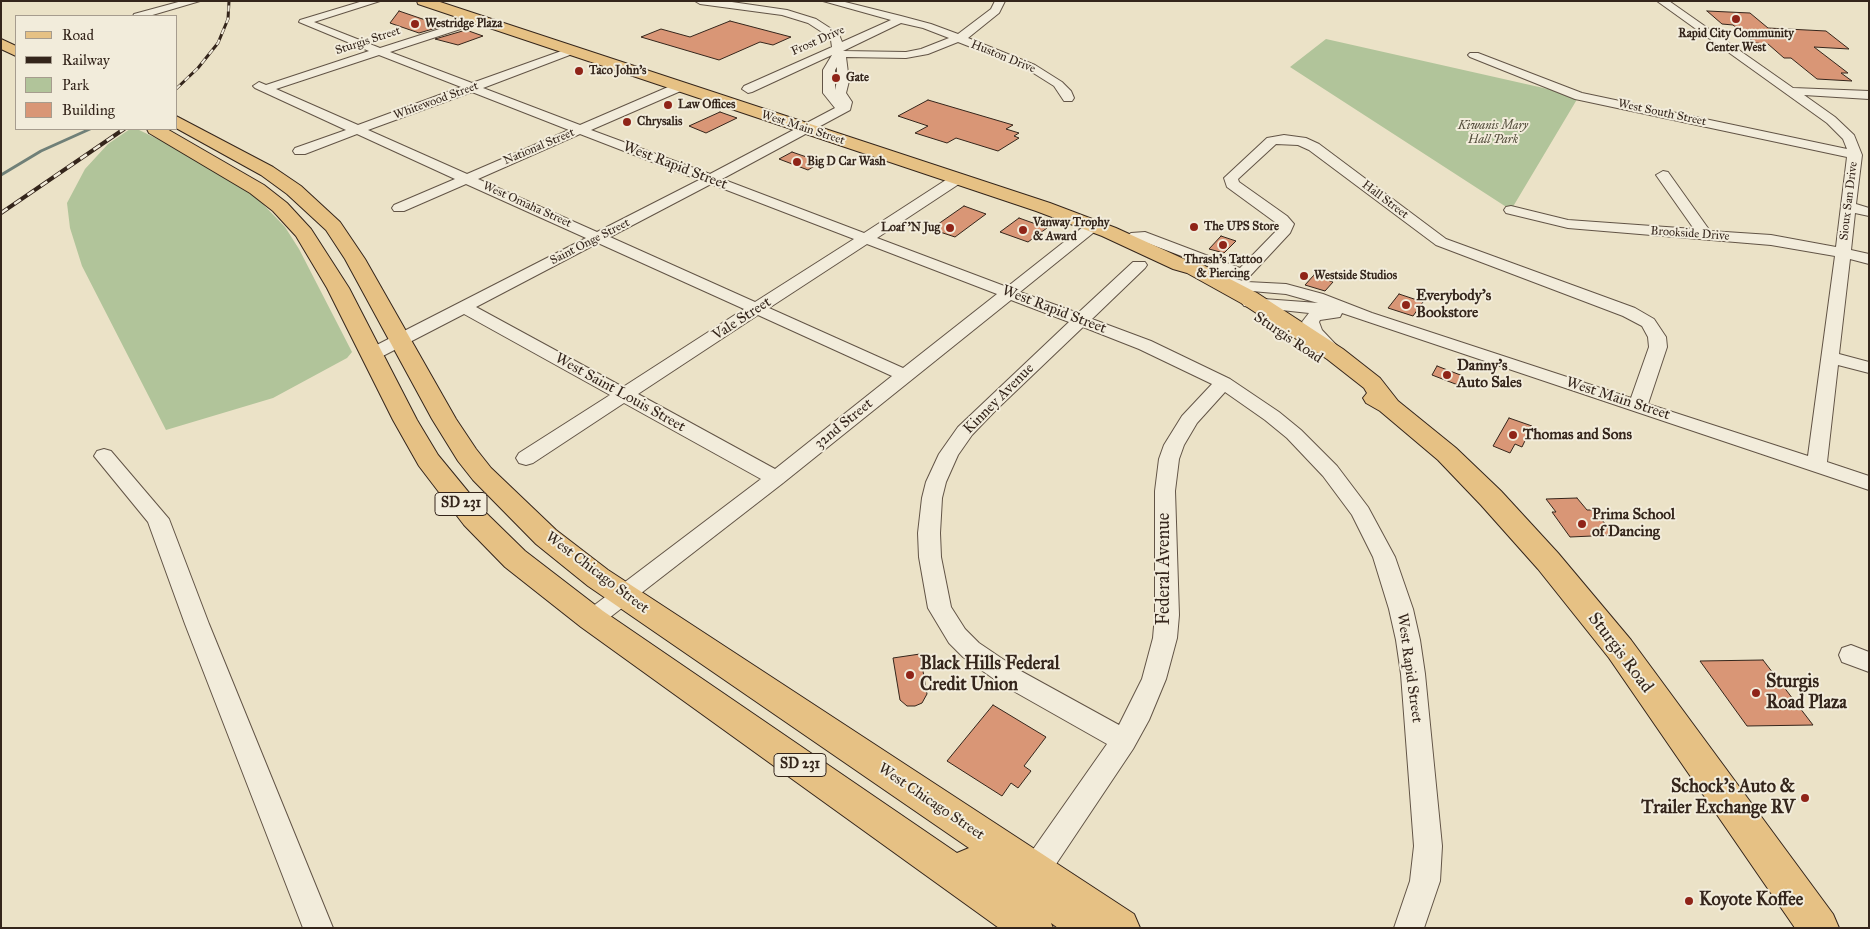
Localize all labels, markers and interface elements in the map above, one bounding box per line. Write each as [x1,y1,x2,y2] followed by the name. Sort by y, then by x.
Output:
[1730,13,1742,25] marker: Rapid City Community Center West
[15,15,178,130] legend
[425,17,502,31] place label: Westridge Plaza
[409,18,421,30] marker: Westridge Plaza
[789,23,847,59] street label: Frost Drive
[334,24,402,58] street label: Sturgis Street
[62,26,94,44] text: Road
[1678,27,1794,55] place label: Rapid City Community Center West
[969,38,1037,76] street label: Huston Drive
[62,51,110,69] text: Railway
[589,64,646,78] place label: Taco John's
[573,65,585,77] marker: Taco John's
[846,71,869,85] place label: Gate
[830,72,842,84] marker: Gate
[62,76,89,94] text: Park
[392,79,480,123] street label: Whitewood Street
[1617,97,1707,129] street label: West South Street
[678,98,735,112] place label: Law Offices
[662,99,674,111] marker: Law Offices
[62,101,115,119] text: Building
[760,108,846,148] street label: West Main Street
[637,115,682,129] place label: Chrysalis
[621,116,633,128] marker: Chrysalis
[1458,119,1528,147] park label: Kiwanis Mary Hall Park
[501,126,577,168] street label: National Street
[620,138,730,194] street label: West Rapid Street
[807,155,886,169] place label: Big D Car Wash
[791,156,803,168] marker: Big D Car Wash
[1837,161,1861,241] street label: Sioux San Drive
[1359,178,1411,222] street label: Hall Street
[480,179,574,231] street label: West Omaha Street
[548,216,632,268] street label: Saint Onge Street
[1033,216,1109,244] place label: Vanway Trophy & Award
[1204,220,1279,234] place label: The UPS Store
[881,221,940,235] place label: Loaf 'N Jug
[1188,221,1200,233] marker: The UPS Store
[944,222,956,234] marker: Loaf 'N Jug
[1017,224,1029,236] marker: Vanway Trophy & Award
[1650,224,1730,244] street label: Brookside Drive
[1217,239,1229,251] marker: Thrash's Tattoo & Piercing
[1184,253,1262,281] place label: Thrash's Tattoo & Piercing
[1314,269,1397,283] place label: Westside Studios
[1298,270,1310,282] marker: Westside Studios
[999,282,1109,338] street label: West Rapid Street
[1416,287,1491,322] place label: Everybody's Bookstore
[709,293,775,345] street label: Vale Street
[1400,299,1412,311] marker: Everybody's Bookstore
[1250,308,1326,368] street label: Sturgis Road
[552,350,688,436] street label: West Saint Louis Street
[1457,357,1522,392] place label: Danny's Auto Sales
[960,360,1038,438] street label: Kinney Avenue
[1441,369,1453,381] marker: Danny's Auto Sales
[1564,374,1672,424] street label: West Main Street
[811,395,877,453] street label: 32nd Street
[1523,426,1632,444] place label: Thomas and Sons
[1507,429,1519,441] marker: Thomas and Sons
[435,492,487,516] road number: SD 231
[1592,506,1675,541] place label: Prima School of Dancing
[1154,513,1176,625] street label: Federal Avenue
[1576,518,1588,530] marker: Prima School of Dancing
[542,528,652,618] street label: West Chicago Street
[1583,608,1657,698] street label: Sturgis Road
[1392,612,1426,724] street label: West Rapid Street
[920,654,1060,696] place label: Black Hills Federal Credit Union
[904,669,916,681] marker: Black Hills Federal Credit Union
[1766,672,1847,714] place label: Sturgis Road Plaza
[1750,687,1762,699] marker: Sturgis Road Plaza
[774,754,826,776] road number: SD 231
[874,760,988,844] street label: West Chicago Street
[1641,777,1795,820] place label: Schock's Auto & Trailer Exchange RV
[1799,792,1811,804] marker: Schock's Auto & Trailer Exchange RV
[1699,890,1803,912] place label: Koyote Koffee
[1683,895,1695,907] marker: Koyote Koffee

